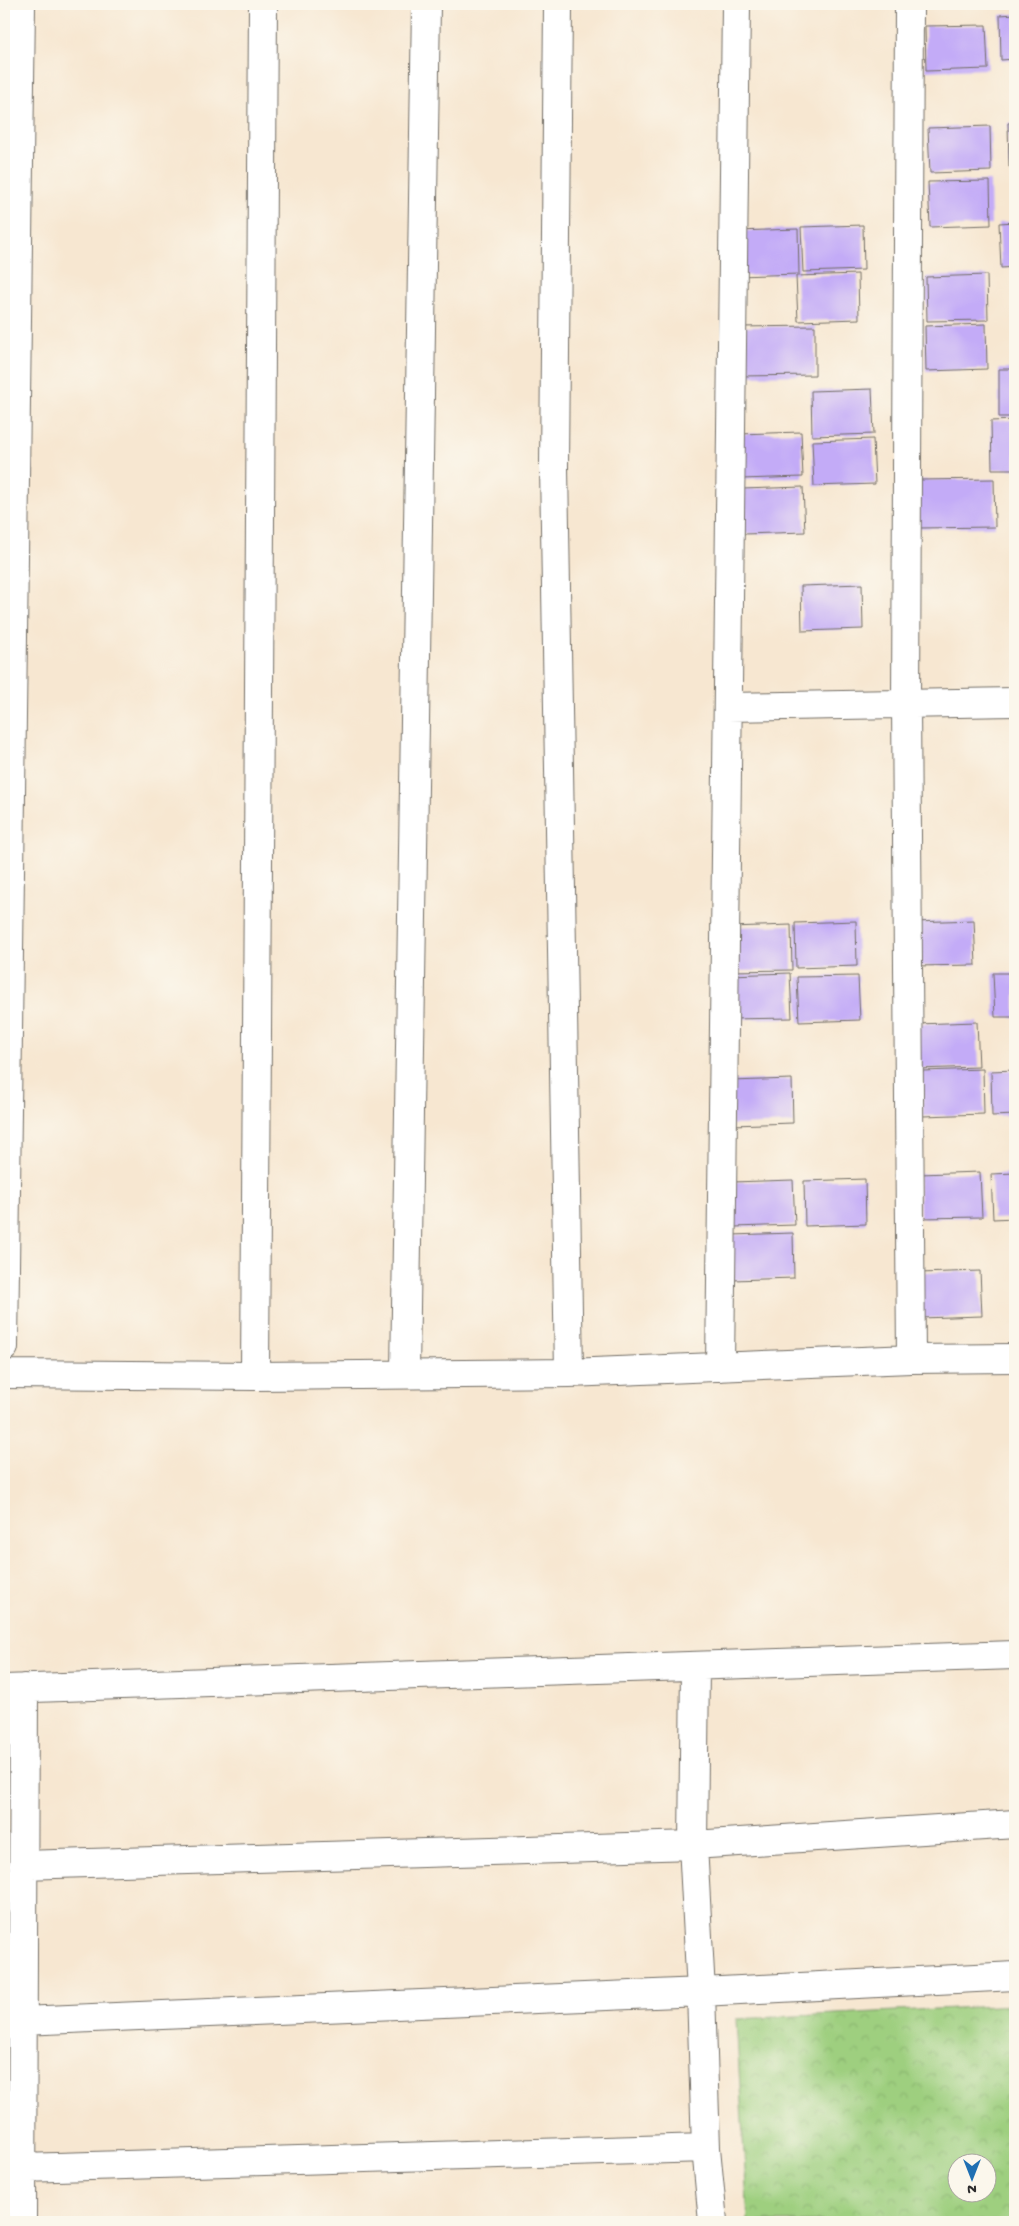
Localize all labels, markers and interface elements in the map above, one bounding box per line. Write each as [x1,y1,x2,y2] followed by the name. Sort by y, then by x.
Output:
[946,2154,996,2204] north arrow
[967,2180,977,2197] text: N

